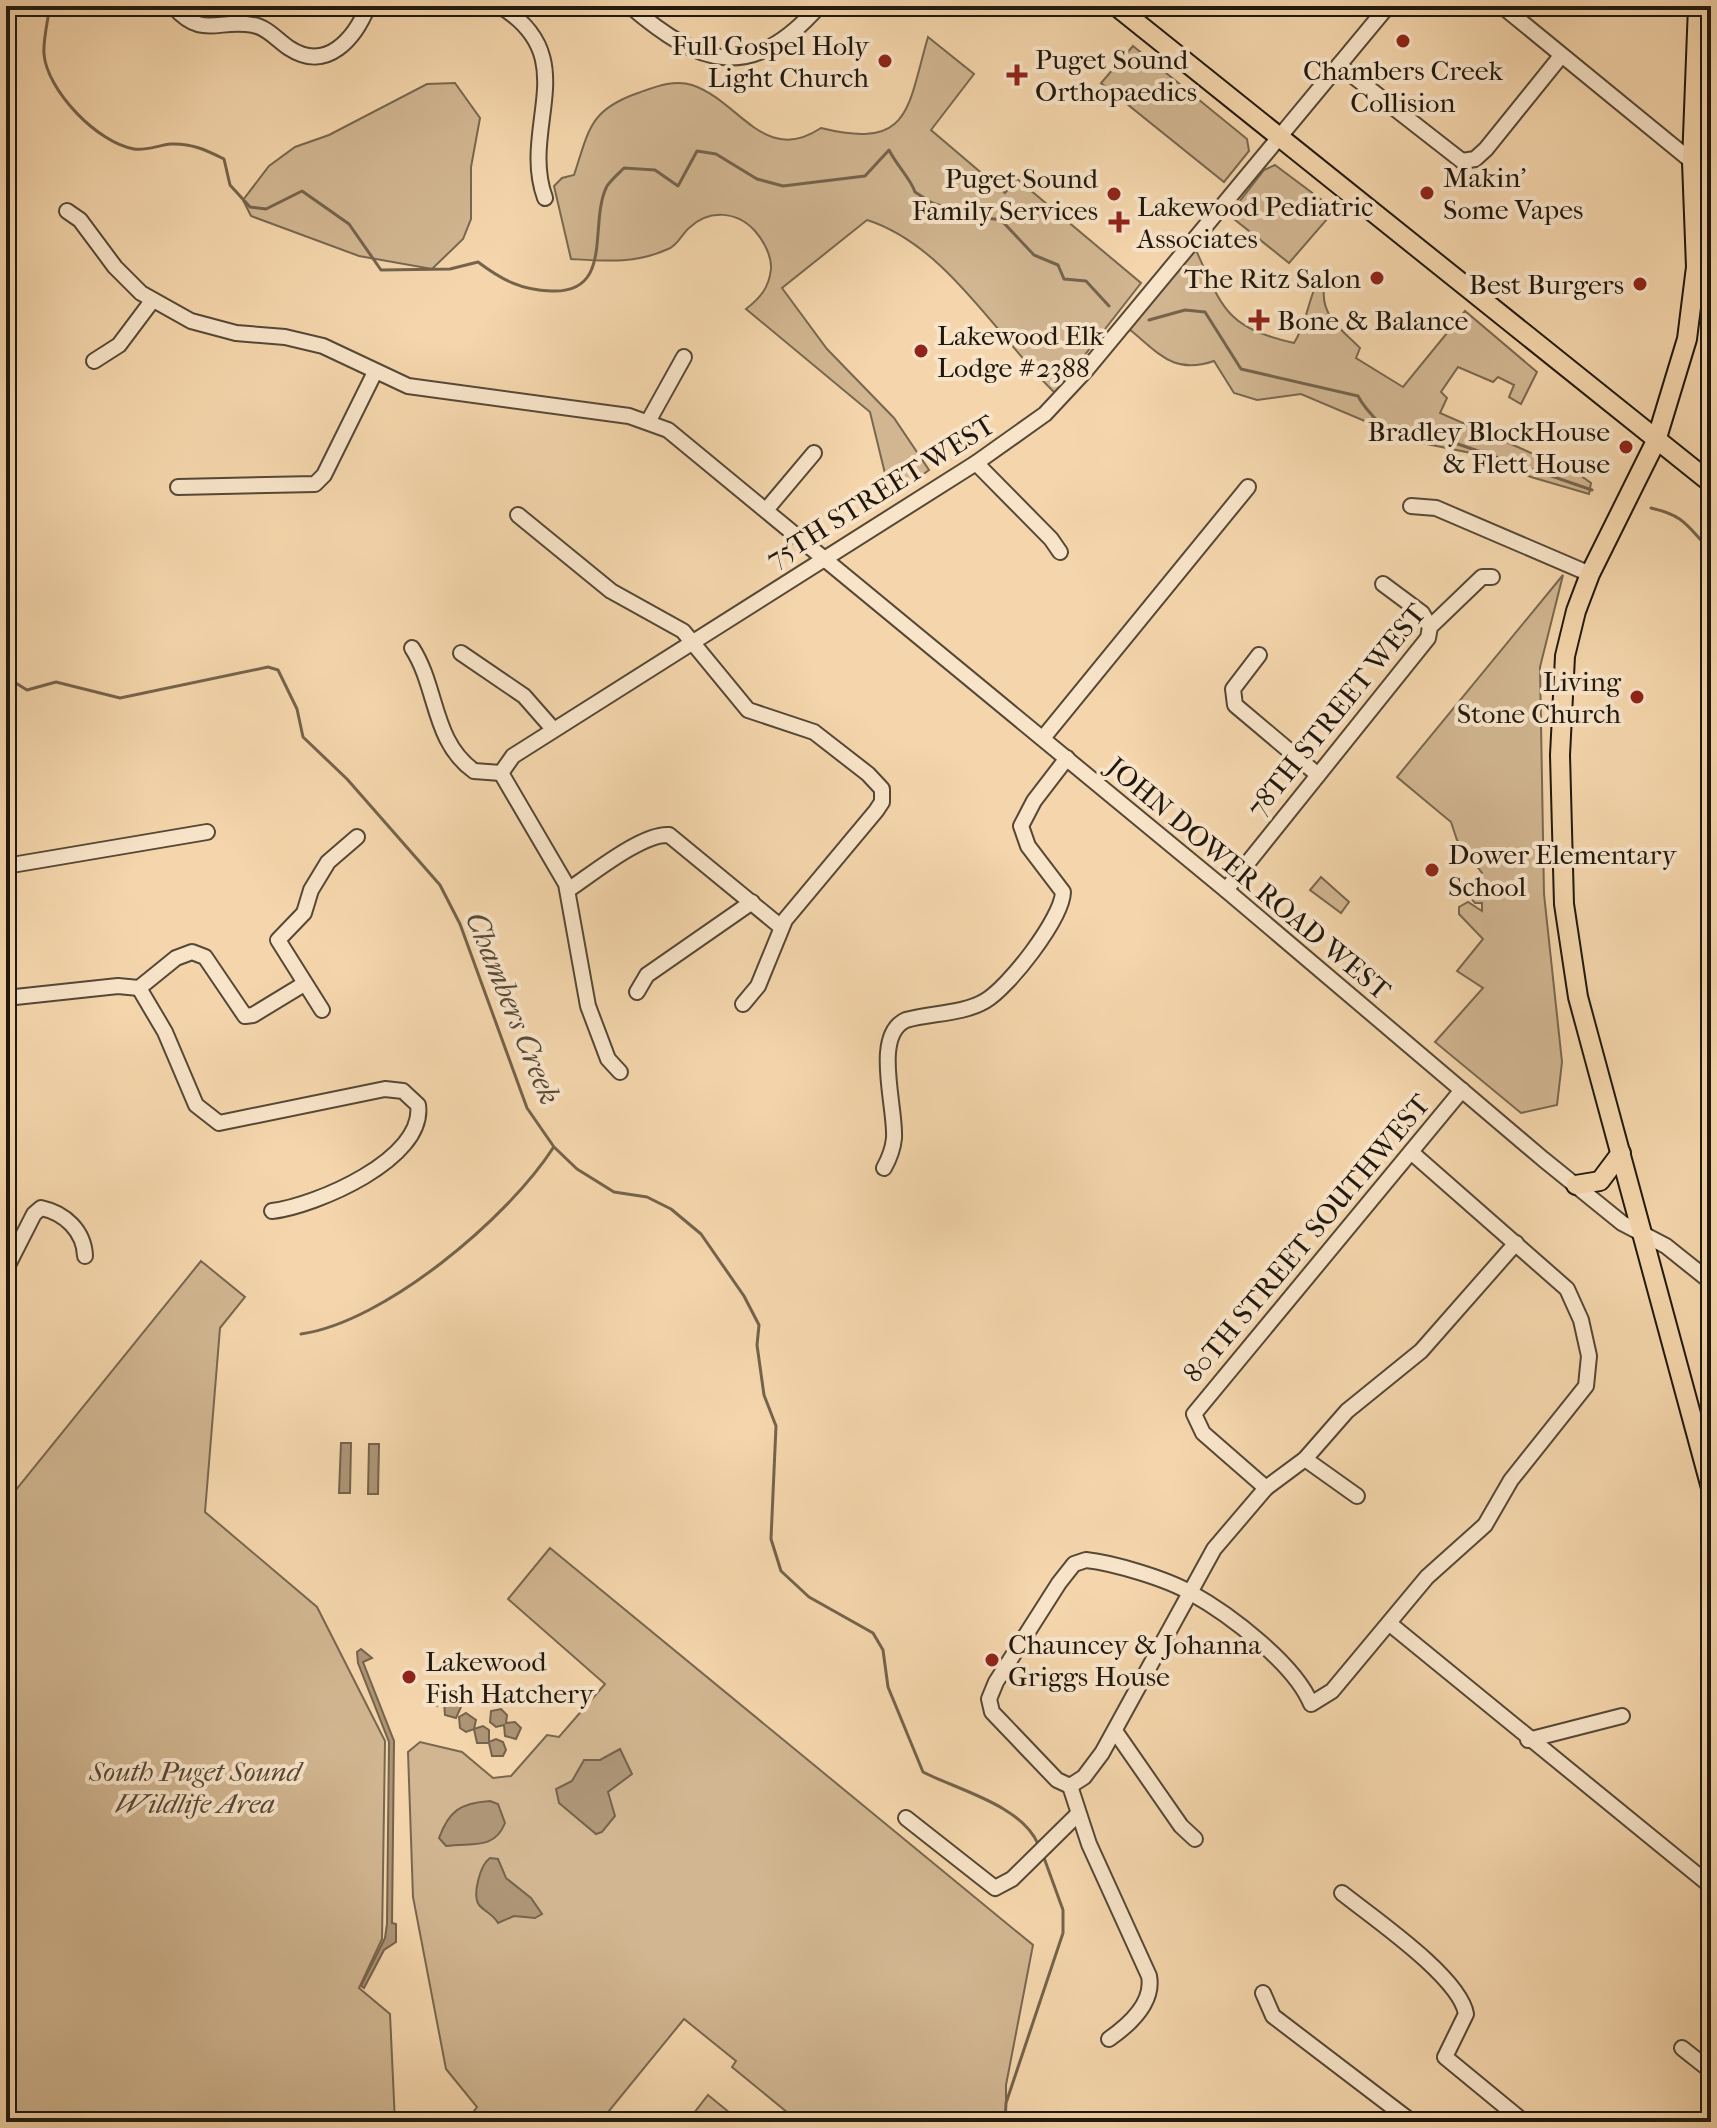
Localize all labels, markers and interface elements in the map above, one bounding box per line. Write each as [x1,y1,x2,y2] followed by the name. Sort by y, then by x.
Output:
[672,29,870,94] place label: Full Gospel Holy Light Church
[1394,32,1412,50] marker: Chambers Creek Collision
[1035,43,1197,108] place label: Puget Sound Orthopaedics
[876,52,894,70] marker: Full Gospel Holy Light Church
[1303,54,1504,119] place label: Chambers Creek Collision
[1006,64,1028,86] marker: Puget Sound Orthopaedics
[1443,161,1583,226] place label: Makin' Some Vapes
[912,162,1099,227] place label: Puget Sound Family Services
[1418,184,1436,202] marker: Makin' Some Vapes
[1105,185,1123,203] marker: Puget Sound Family Services
[1136,190,1373,255] place label: Lakewood Pediatric Associates
[1108,211,1130,233] marker: Lakewood Pediatric Associates
[1184,262,1361,295] place label: The Ritz Salon
[1469,268,1624,301] place label: Best Burgers
[1368,269,1386,287] marker: The Ritz Salon
[1631,275,1649,293] marker: Best Burgers
[1277,304,1469,337] place label: Bone & Balance
[1248,309,1270,331] marker: Bone & Balance
[937,319,1104,384] place label: Lakewood Elk Lodge #2388
[912,342,930,360] marker: Lakewood Elk Lodge #2388
[760,407,1002,575] street label: 75TH STREET WEST
[1367,415,1610,480] place label: Bradley BlockHouse & Flett House
[1617,438,1635,456] marker: Bradley BlockHouse & Flett House
[1240,596,1433,824] street label: 78TH STREET WEST
[1457,665,1622,730] place label: Living Stone Church
[1628,688,1646,706] marker: Living Stone Church
[1099,749,1398,1007] street label: JOHN DOWER ROAD WEST
[1448,838,1677,903] place label: Dower Elementary School
[1423,861,1441,879] marker: Dower Elementary School
[458,907,567,1110] water label: Chambers Creek
[1176,1087,1437,1389] street label: 80TH STREET SOUTHWEST
[1008,1628,1262,1693] place label: Chauncey & Johanna Griggs House
[425,1645,595,1710] place label: Lakewood Fish Hatchery
[983,1651,1001,1669] marker: Chauncey & Johanna Griggs House
[400,1668,418,1686] marker: Lakewood Fish Hatchery
[88,1755,305,1820] park label: South Puget Sound Wildlife Area

